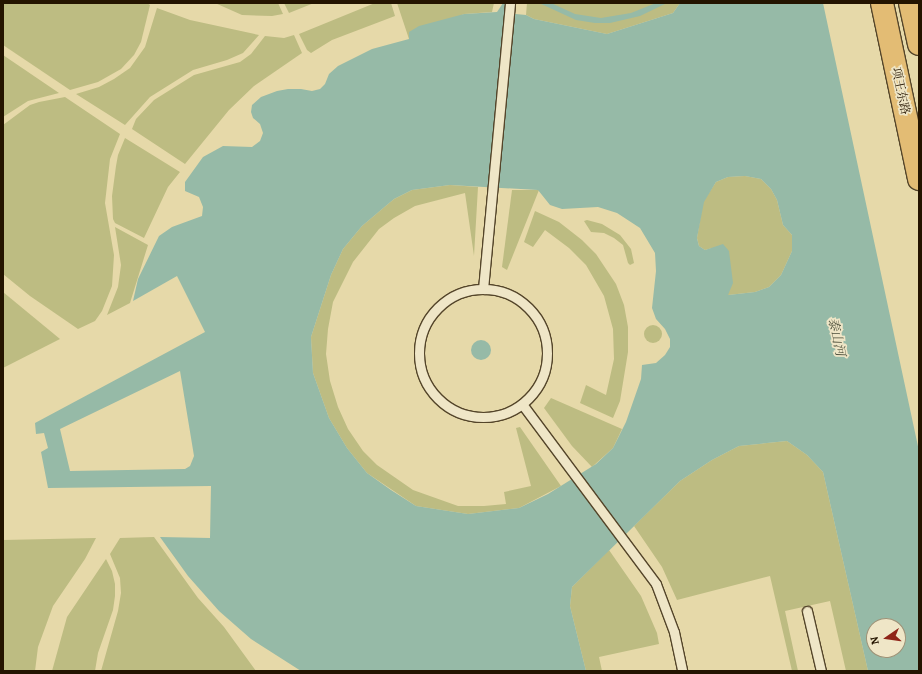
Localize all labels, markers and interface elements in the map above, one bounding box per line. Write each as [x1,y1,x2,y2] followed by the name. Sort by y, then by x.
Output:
[888,66,912,116] street label: 项王东路
[824,316,848,358] water label: 泰山河
[866,618,906,658] north arrow
[867,635,883,646] text: N

